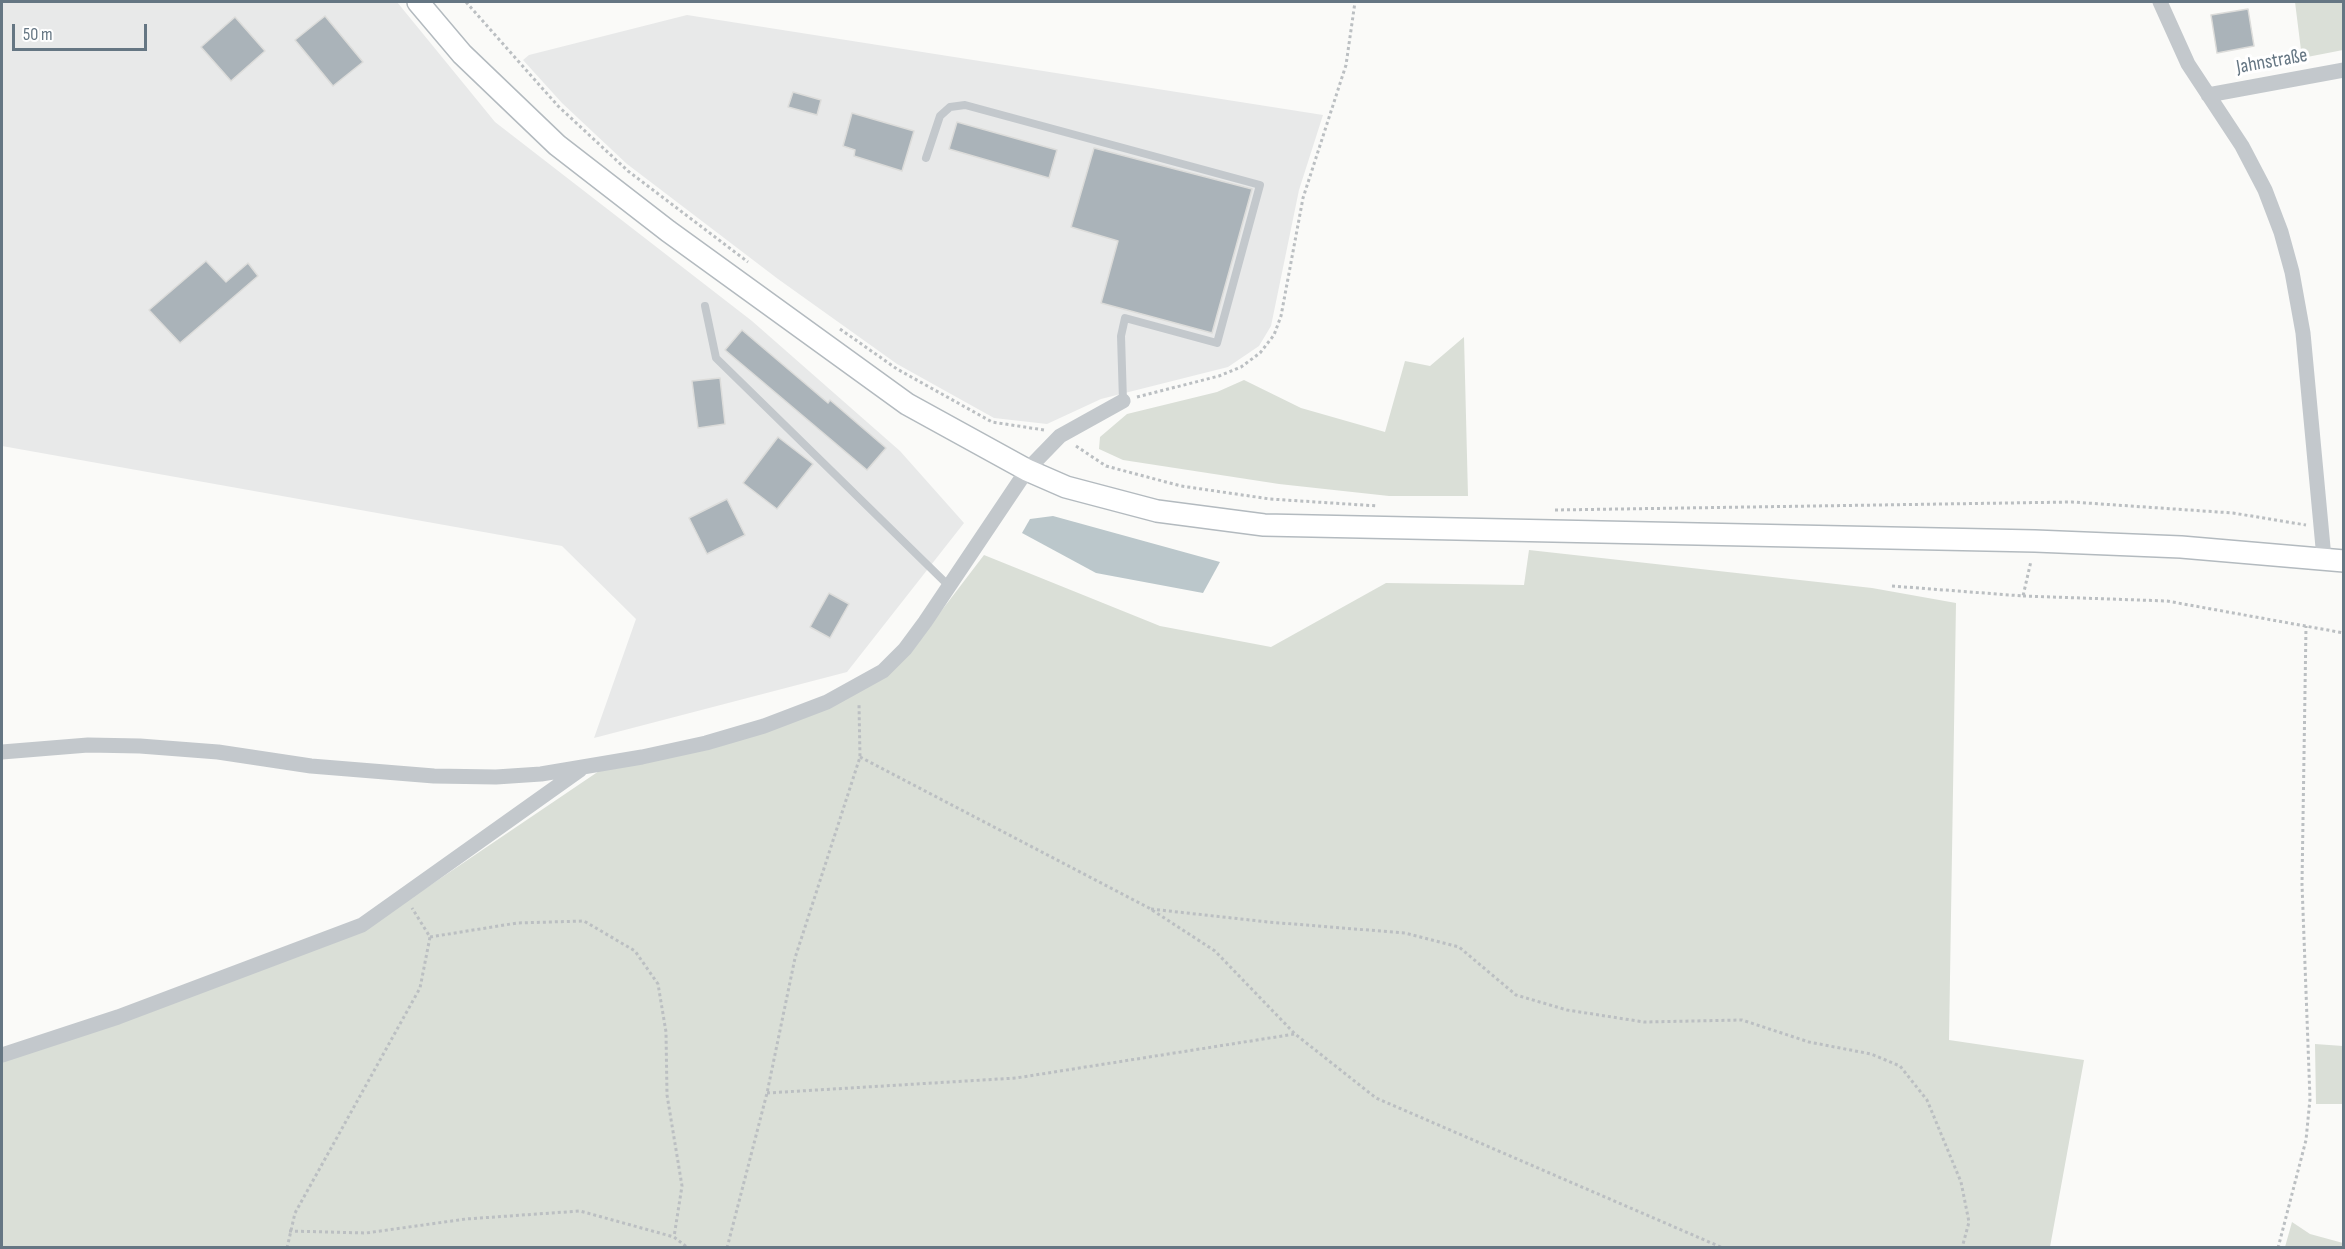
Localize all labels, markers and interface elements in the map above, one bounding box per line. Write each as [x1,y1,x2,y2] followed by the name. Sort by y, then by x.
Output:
[15,12,150,50] scale bar
[23,24,53,45] text: 50 m
[2235,44,2309,80] street label: Jahnstraße

